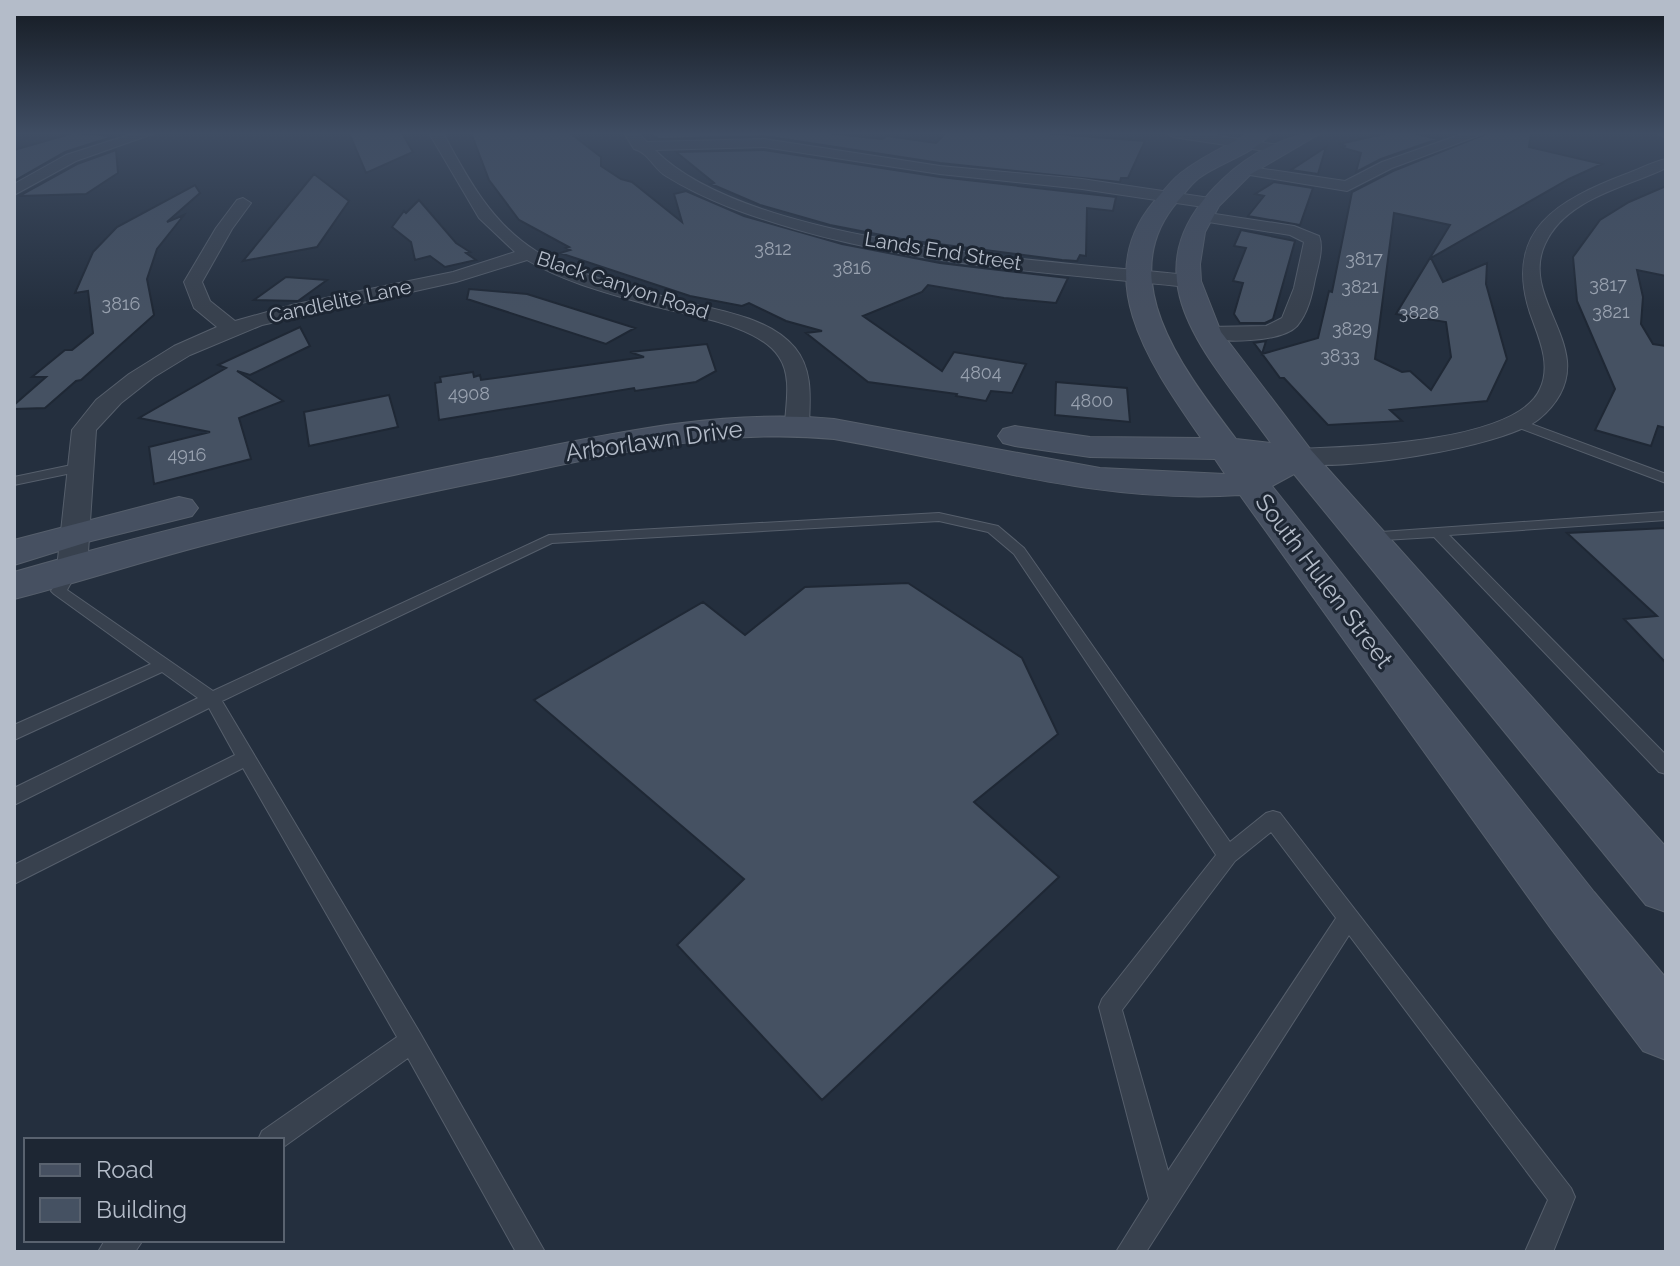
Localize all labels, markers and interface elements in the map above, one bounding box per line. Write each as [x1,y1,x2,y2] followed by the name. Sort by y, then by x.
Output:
[863,227,1023,275] street label: Lands End Street
[754,238,792,259] house number: 3812
[534,246,712,324] street label: Black Canyon Road
[1345,248,1383,269] house number: 3817
[833,257,872,278] house number: 3816
[267,274,414,328] street label: Candlelite Lane
[1589,274,1627,295] house number: 3817
[1341,276,1379,297] house number: 3821
[102,293,141,314] house number: 3816
[1592,301,1630,322] house number: 3821
[1399,302,1439,323] house number: 3828
[1332,318,1372,339] house number: 3829
[1320,345,1360,366] house number: 3833
[960,362,1002,383] house number: 4804
[448,383,490,404] house number: 4908
[1071,390,1113,411] house number: 4800
[564,414,744,467] street label: Arborlawn Drive
[168,444,207,465] house number: 4916
[1249,488,1399,673] street label: South Hulen Street
[24,1138,284,1242] legend
[96,1155,154,1184] text: Road
[96,1195,187,1224] text: Building

